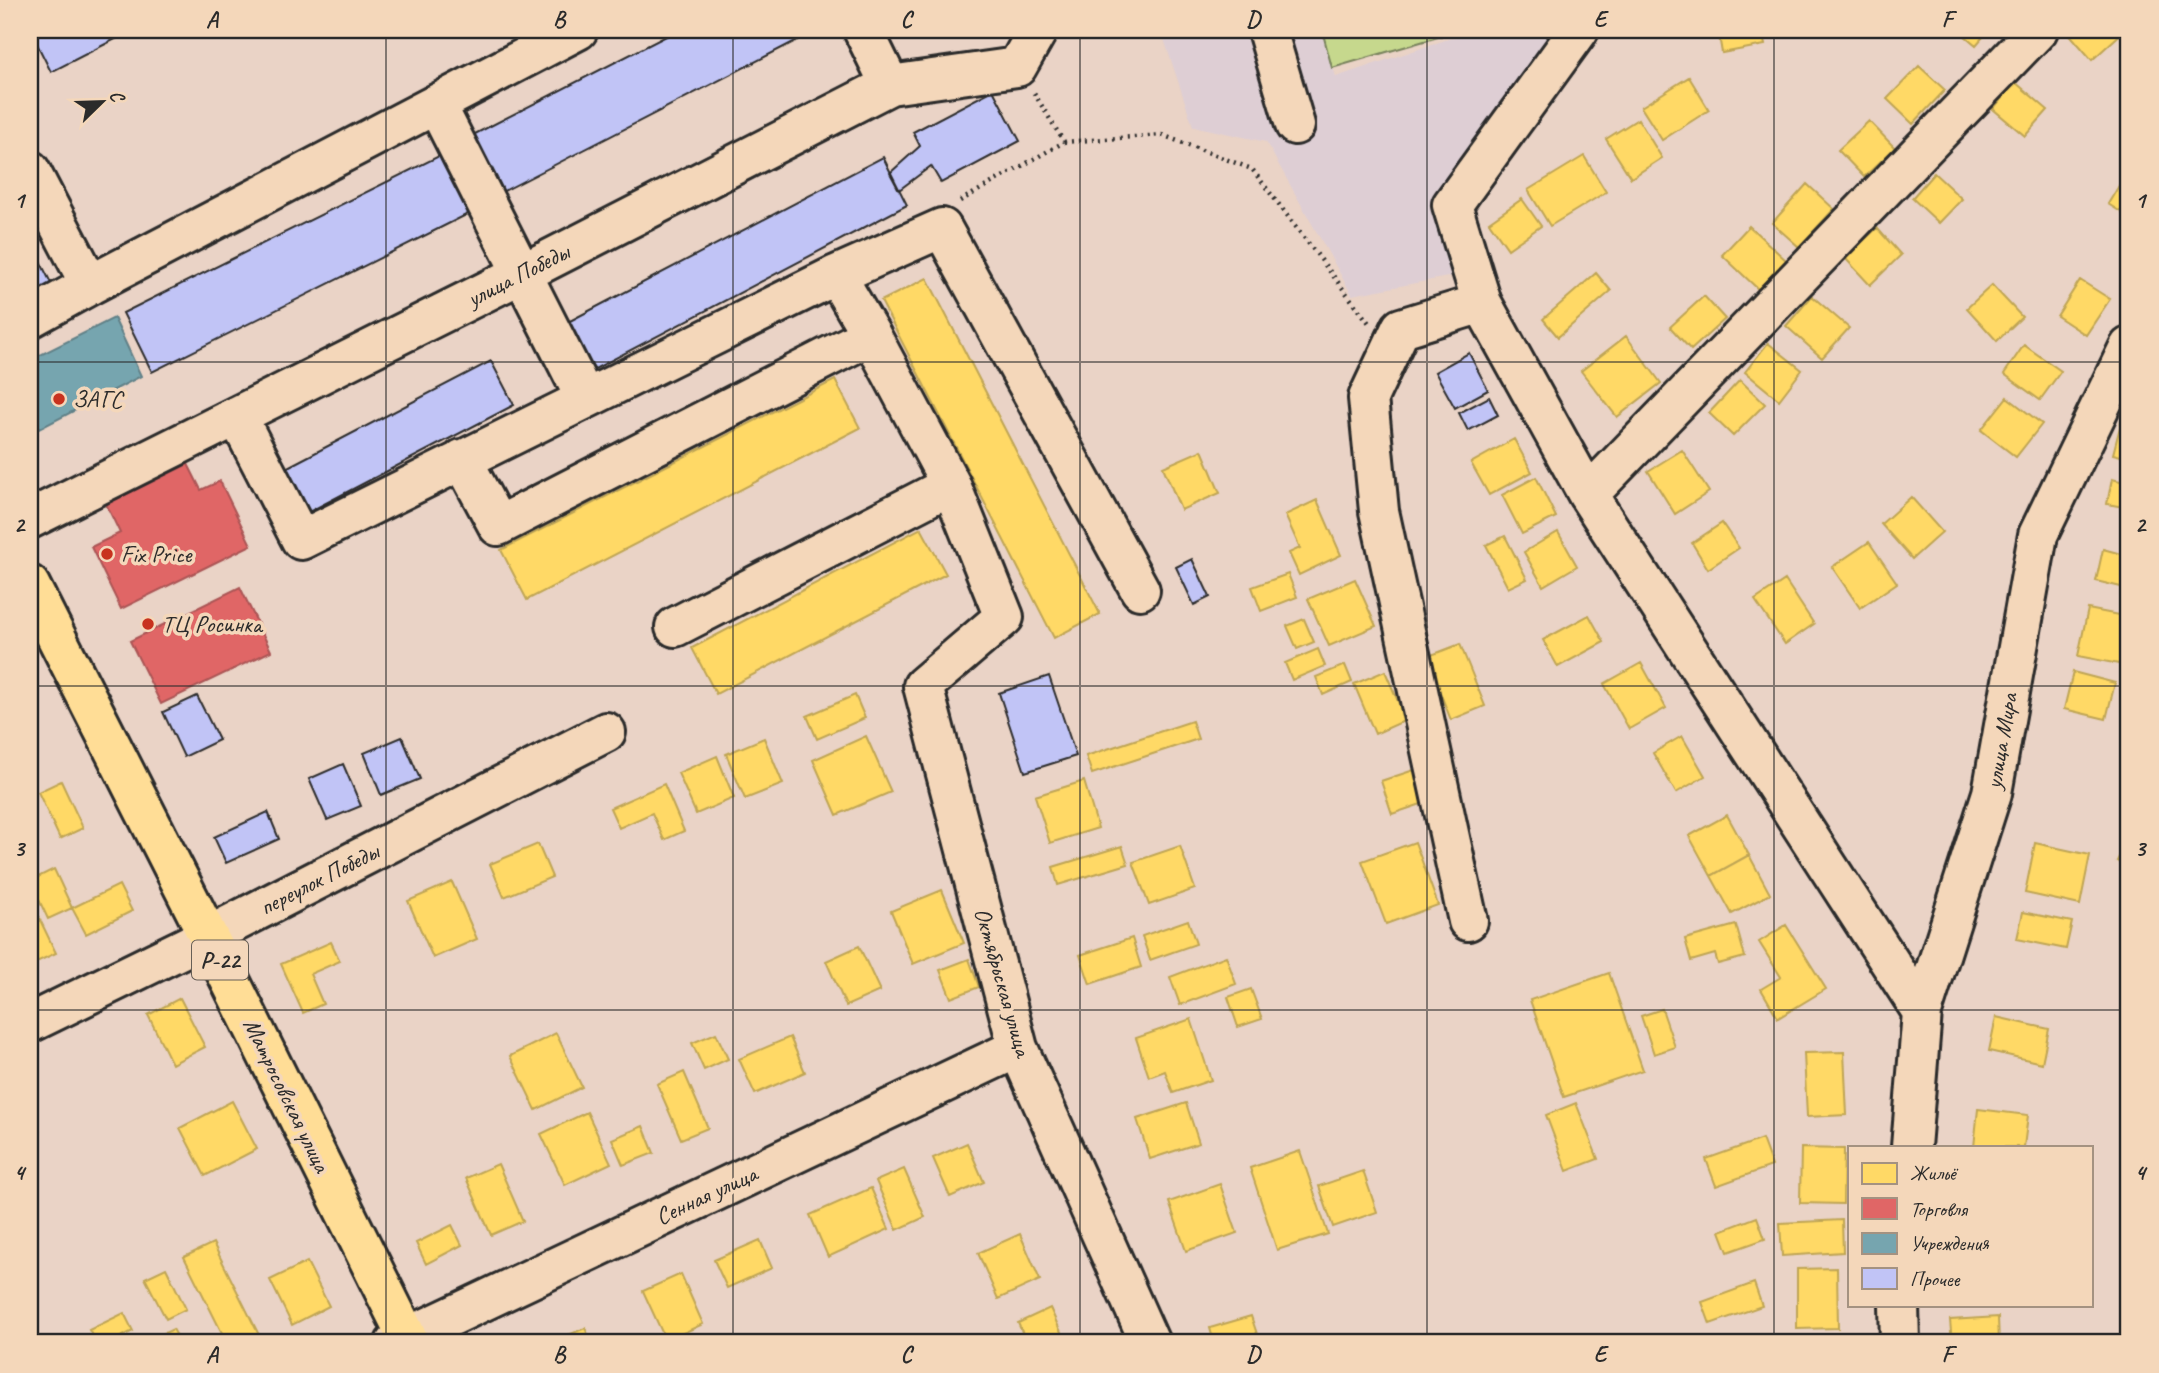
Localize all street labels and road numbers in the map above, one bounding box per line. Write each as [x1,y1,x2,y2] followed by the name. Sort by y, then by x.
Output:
[460,235,576,314] street label: улица Победы
[1977,690,2024,793] street label: улица Мира
[254,835,386,922] street label: переулок Победы
[967,904,1039,1062] street label: Октябрьская улица
[192,940,248,979] road number: Р-22
[237,1013,338,1178] street label: Матросовская улица
[650,1158,764,1232] street label: Сенная улица

